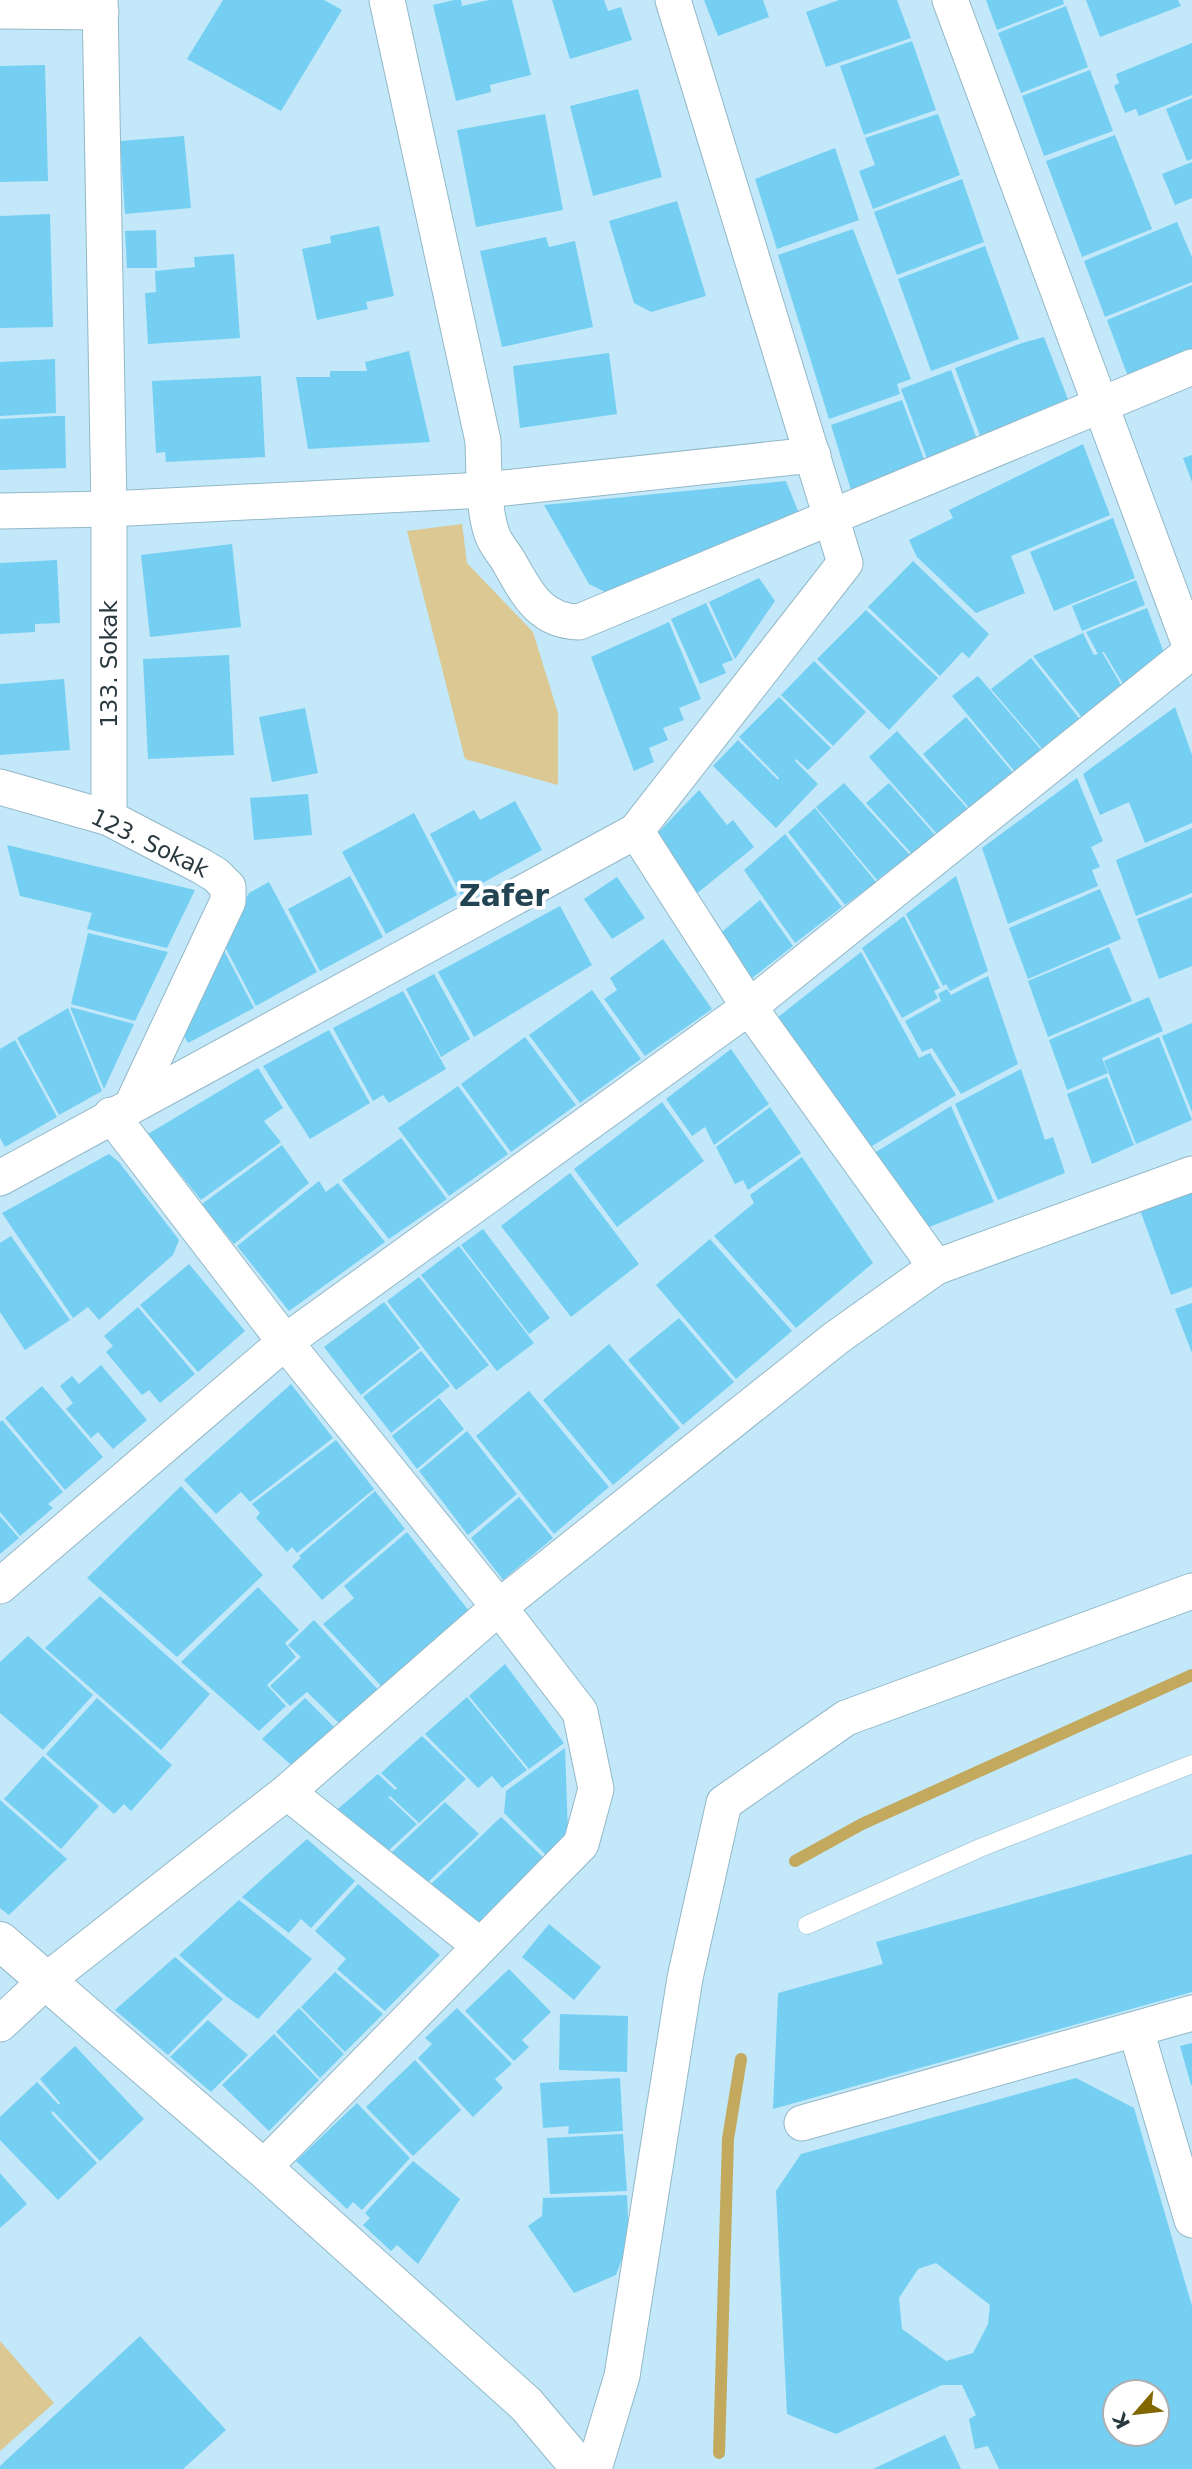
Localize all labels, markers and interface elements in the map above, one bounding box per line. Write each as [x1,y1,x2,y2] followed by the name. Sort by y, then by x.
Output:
[96,600,122,728] street label: 133. Sokak
[87,803,214,883] street label: 123. Sokak
[459,878,549,913] district label: Zafer
[1101,2378,1171,2448] north arrow
[1107,2408,1134,2433] text: K

